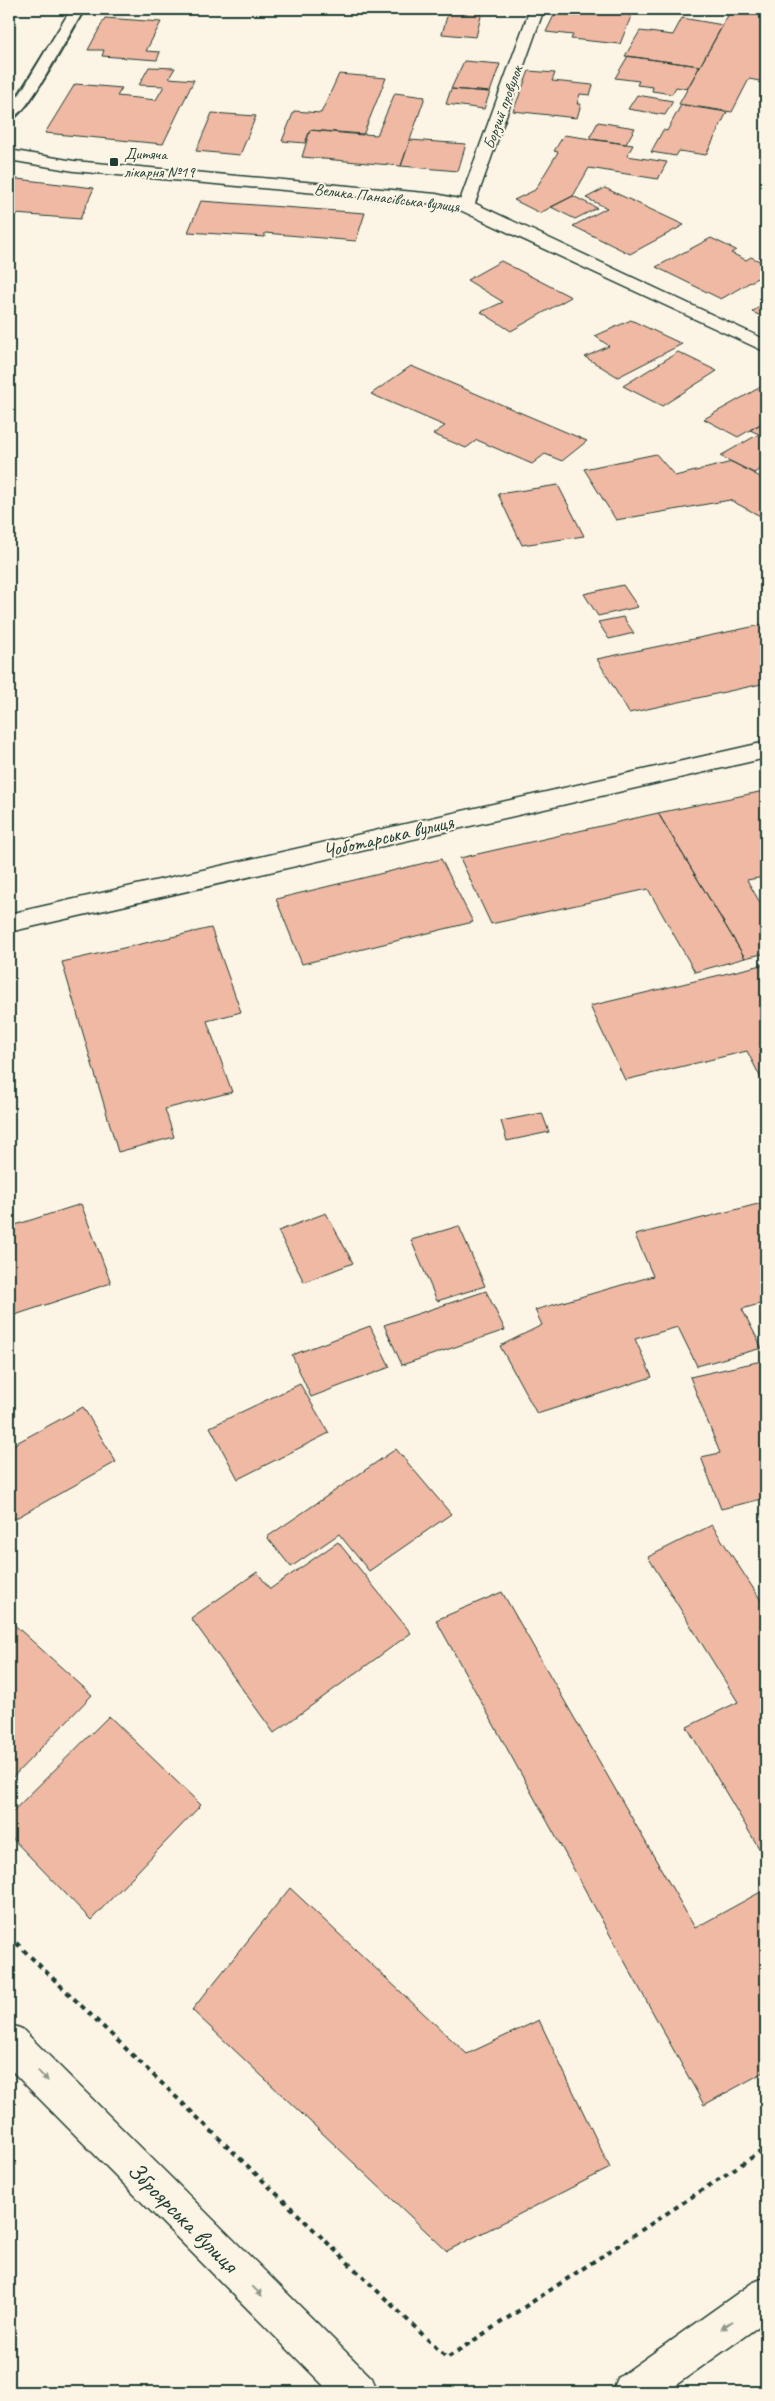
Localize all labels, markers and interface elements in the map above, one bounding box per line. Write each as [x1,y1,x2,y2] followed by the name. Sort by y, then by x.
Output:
[479,62,528,152] street label: Борзий провулок
[124,144,196,182] place label: Дитяча лікарня №19
[108,156,120,168] marker: Дитяча лікарня №19
[313,179,462,217] street label: Велика Панасівська вулиця
[320,809,457,864] street label: Чоботарська вулиця
[37,2070,49,2082] one-way arrow
[121,2155,246,2280] street label: Зброярська вулиця
[250,2285,262,2297] one-way arrow
[720,2320,733,2330] one-way arrow

